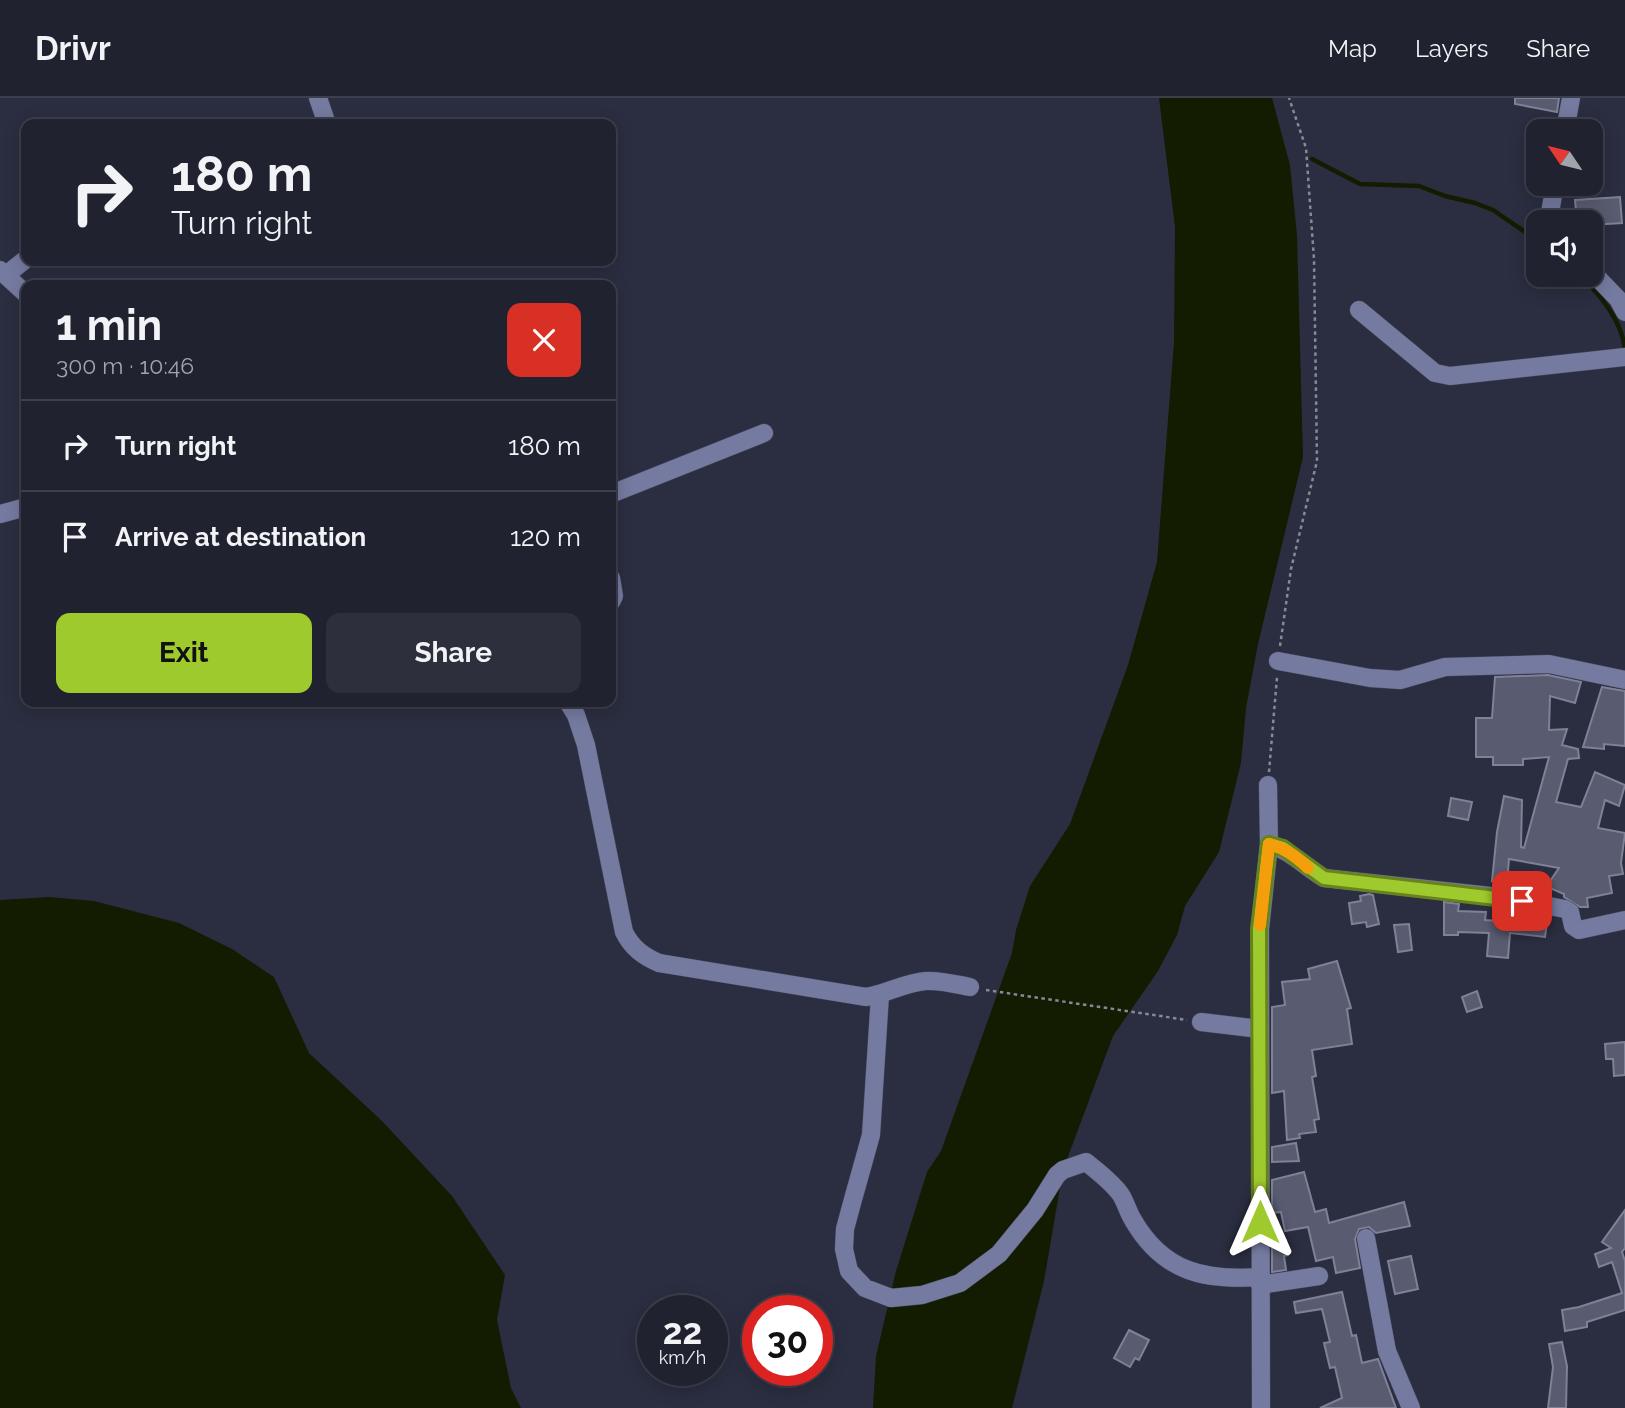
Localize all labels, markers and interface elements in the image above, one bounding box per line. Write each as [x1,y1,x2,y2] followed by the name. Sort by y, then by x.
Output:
[35,29,111,68] text: Drivr
[1328,34,1377,63] text: Map
[1415,34,1488,63] text: Layers
[1526,34,1590,63] text: Share
[1526,119,1603,196] north arrow
[1526,119,1603,287] map controls
[171,145,312,202] text: 180 m
[56,147,147,238] icon: right
[171,204,312,241] text: Turn right
[1526,210,1603,287] button: sound
[56,301,162,350] text: 1 min
[507,303,581,377] button: close
[56,352,194,379] text: 300 m · 10:46
[56,427,94,465] icon: right
[115,431,236,461] text: Turn right
[508,431,581,461] text: 180 m
[56,518,94,556] icon: arrive
[115,522,366,552] text: Arrive at destination
[510,522,581,552] text: 120 m
[56,613,312,693] button: Exit
[326,613,581,693] button: Share
[1492,871,1552,931] pin
[1503,882,1541,920] icon: arrive
[1223,1185,1297,1259] position arrow
[742,1295,833,1386] speed limit sign: 30
[663,1311,702,1352] text: 22
[659,1347,706,1368] text: km/h

